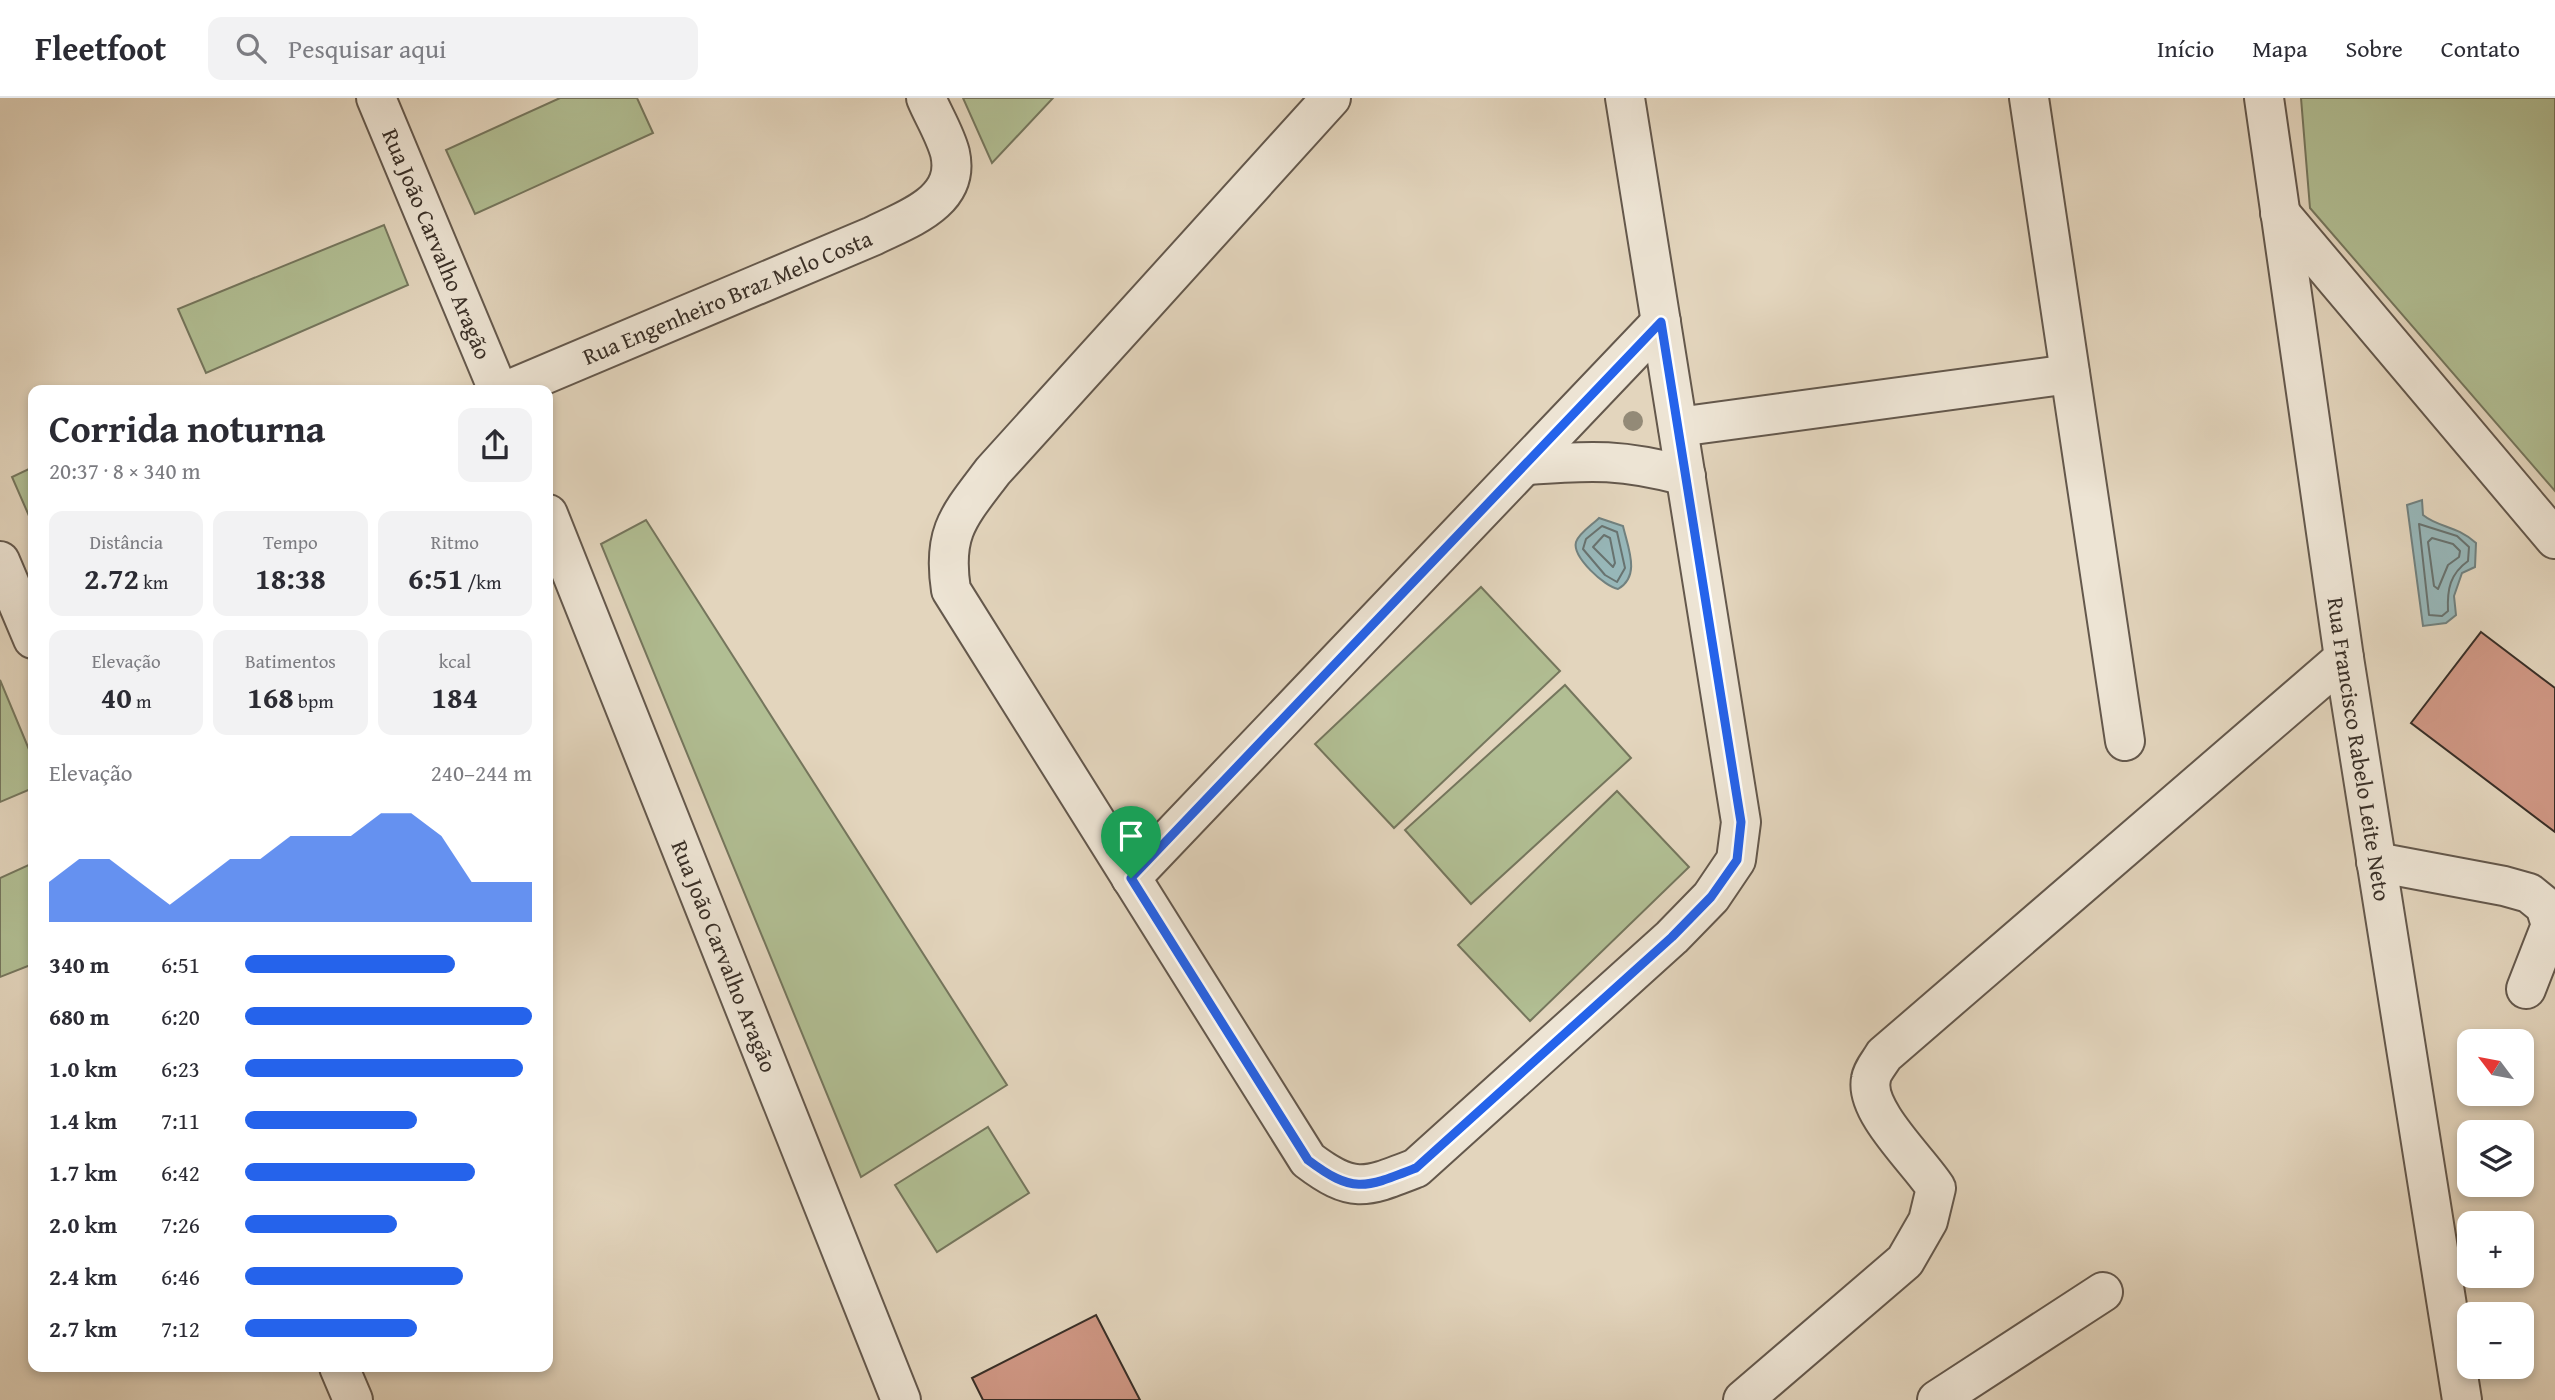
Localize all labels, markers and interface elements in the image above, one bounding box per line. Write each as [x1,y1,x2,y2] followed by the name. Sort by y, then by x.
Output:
[208,17,698,80] search box
[35,24,166,72] text: Fleetfoot
[232,29,270,67] icon: search
[288,29,446,68] text: Pesquisar aqui
[2157,31,2214,66] text: Início
[2252,31,2308,66] text: Mapa
[2346,31,2403,66] text: Sobre
[2441,31,2520,66] text: Contato
[374,123,500,364] street label: Rua João Carvalho Aragão
[577,221,877,373] street label: Rua Engenheiro Braz Melo Costa
[49,400,325,456] text: Corrida noturna
[458,408,532,482] button: share
[49,454,201,487] text: 20:37 · 8 × 340 m
[89,528,163,556] text: Distância
[263,528,318,556] text: Tempo
[431,528,479,556] text: Ritmo
[84,556,139,600] text: 2.72
[255,556,326,600] text: 18:38
[408,556,463,600] text: 6:51
[139,568,168,596] text: km
[463,568,502,596] text: /km
[2319,595,2399,903] street label: Rua Francisco Rabelo Leite Neto
[92,647,161,675] text: Elevação
[245,647,336,675] text: Batimentos
[439,647,471,675] text: kcal
[101,675,132,719] text: 40
[247,675,294,719] text: 168
[432,675,478,719] text: 184
[132,687,152,715] text: m
[294,687,334,715] text: bpm
[49,756,133,789] text: Elevação
[431,756,532,789] text: 240–244 m
[1101,806,1161,878] pin
[1112,817,1150,855] icon: arrive
[664,835,786,1077] street label: Rua João Carvalho Aragão
[49,948,110,981] text: 340 m
[161,948,200,981] text: 6:51
[49,1000,110,1033] text: 680 m
[161,1000,200,1033] text: 6:20
[2457,1029,2534,1106] north arrow
[2457,1029,2534,1379] map controls
[49,1052,117,1085] text: 1.0 km
[161,1052,200,1085] text: 6:23
[49,1104,117,1137] text: 1.4 km
[161,1104,200,1137] text: 7:11
[2457,1120,2534,1197] button: layers
[49,1156,117,1189] text: 1.7 km
[161,1156,200,1189] text: 6:42
[49,1208,117,1241] text: 2.0 km
[161,1208,200,1241] text: 7:26
[2457,1211,2534,1288] button: +
[49,1260,117,1293] text: 2.4 km
[161,1260,200,1293] text: 6:46
[2457,1302,2534,1379] button: −
[49,1312,117,1345] text: 2.7 km
[161,1312,200,1345] text: 7:12

